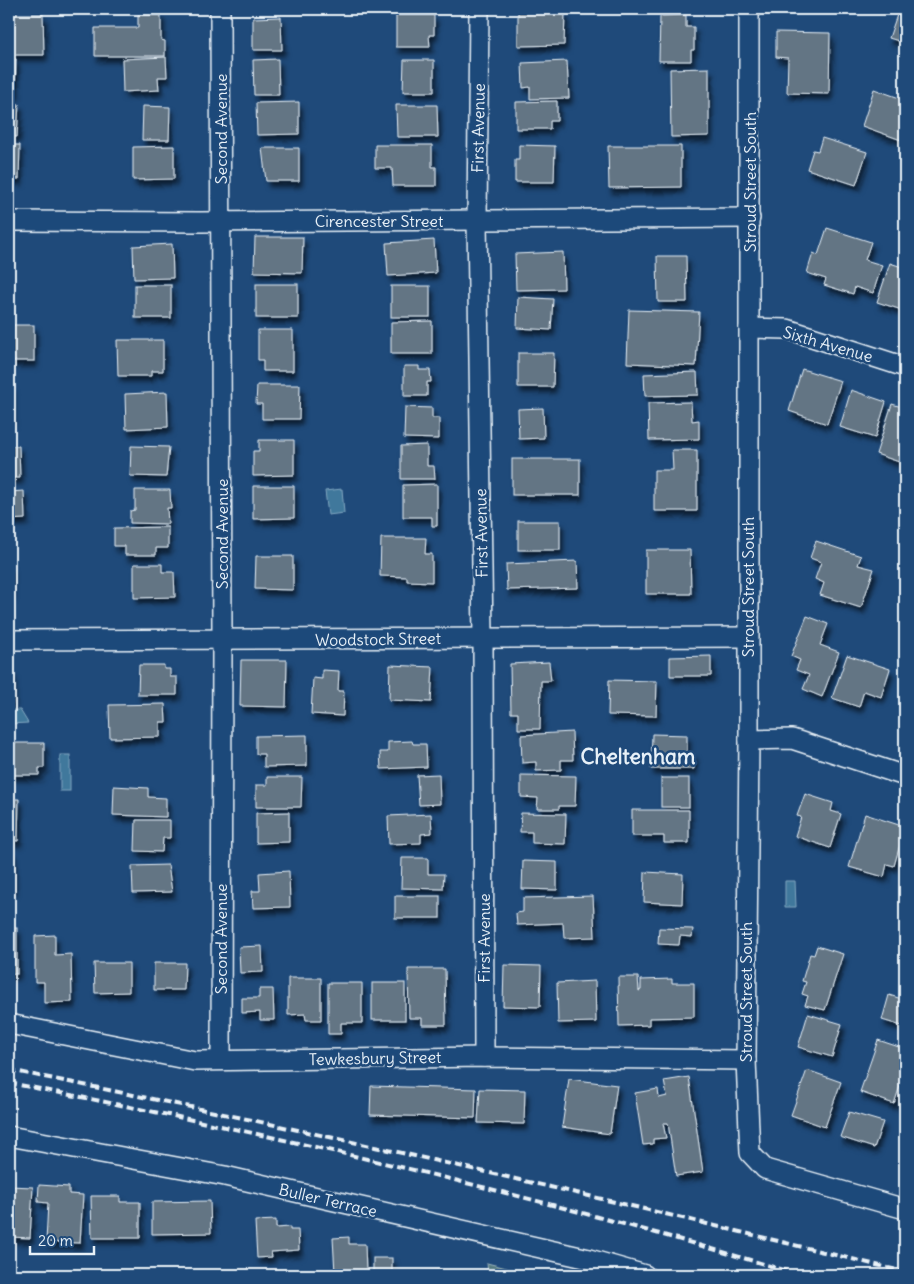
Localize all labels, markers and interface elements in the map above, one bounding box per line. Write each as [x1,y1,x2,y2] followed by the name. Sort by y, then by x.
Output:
[211,74,231,184] street label: Second Avenue
[467,83,489,173] street label: First Avenue
[740,112,760,252] street label: Stroud Street South
[315,211,444,231] street label: Cirencester Street
[781,322,875,366] street label: Sixth Avenue
[212,479,232,589] street label: Second Avenue
[470,488,492,578] street label: First Avenue
[738,517,758,657] street label: Stroud Street South
[315,628,442,650] street label: Woodstock Street
[581,743,696,770] district label: Cheltenham
[211,884,231,994] street label: Second Avenue
[474,893,494,983] street label: First Avenue
[736,922,756,1062] street label: Stroud Street South
[308,1047,442,1069] street label: Tewkesbury Street
[277,1179,379,1221] street label: Buller Terrace
[30,1224,94,1256] scale bar
[38,1231,73,1250] text: 20 m

